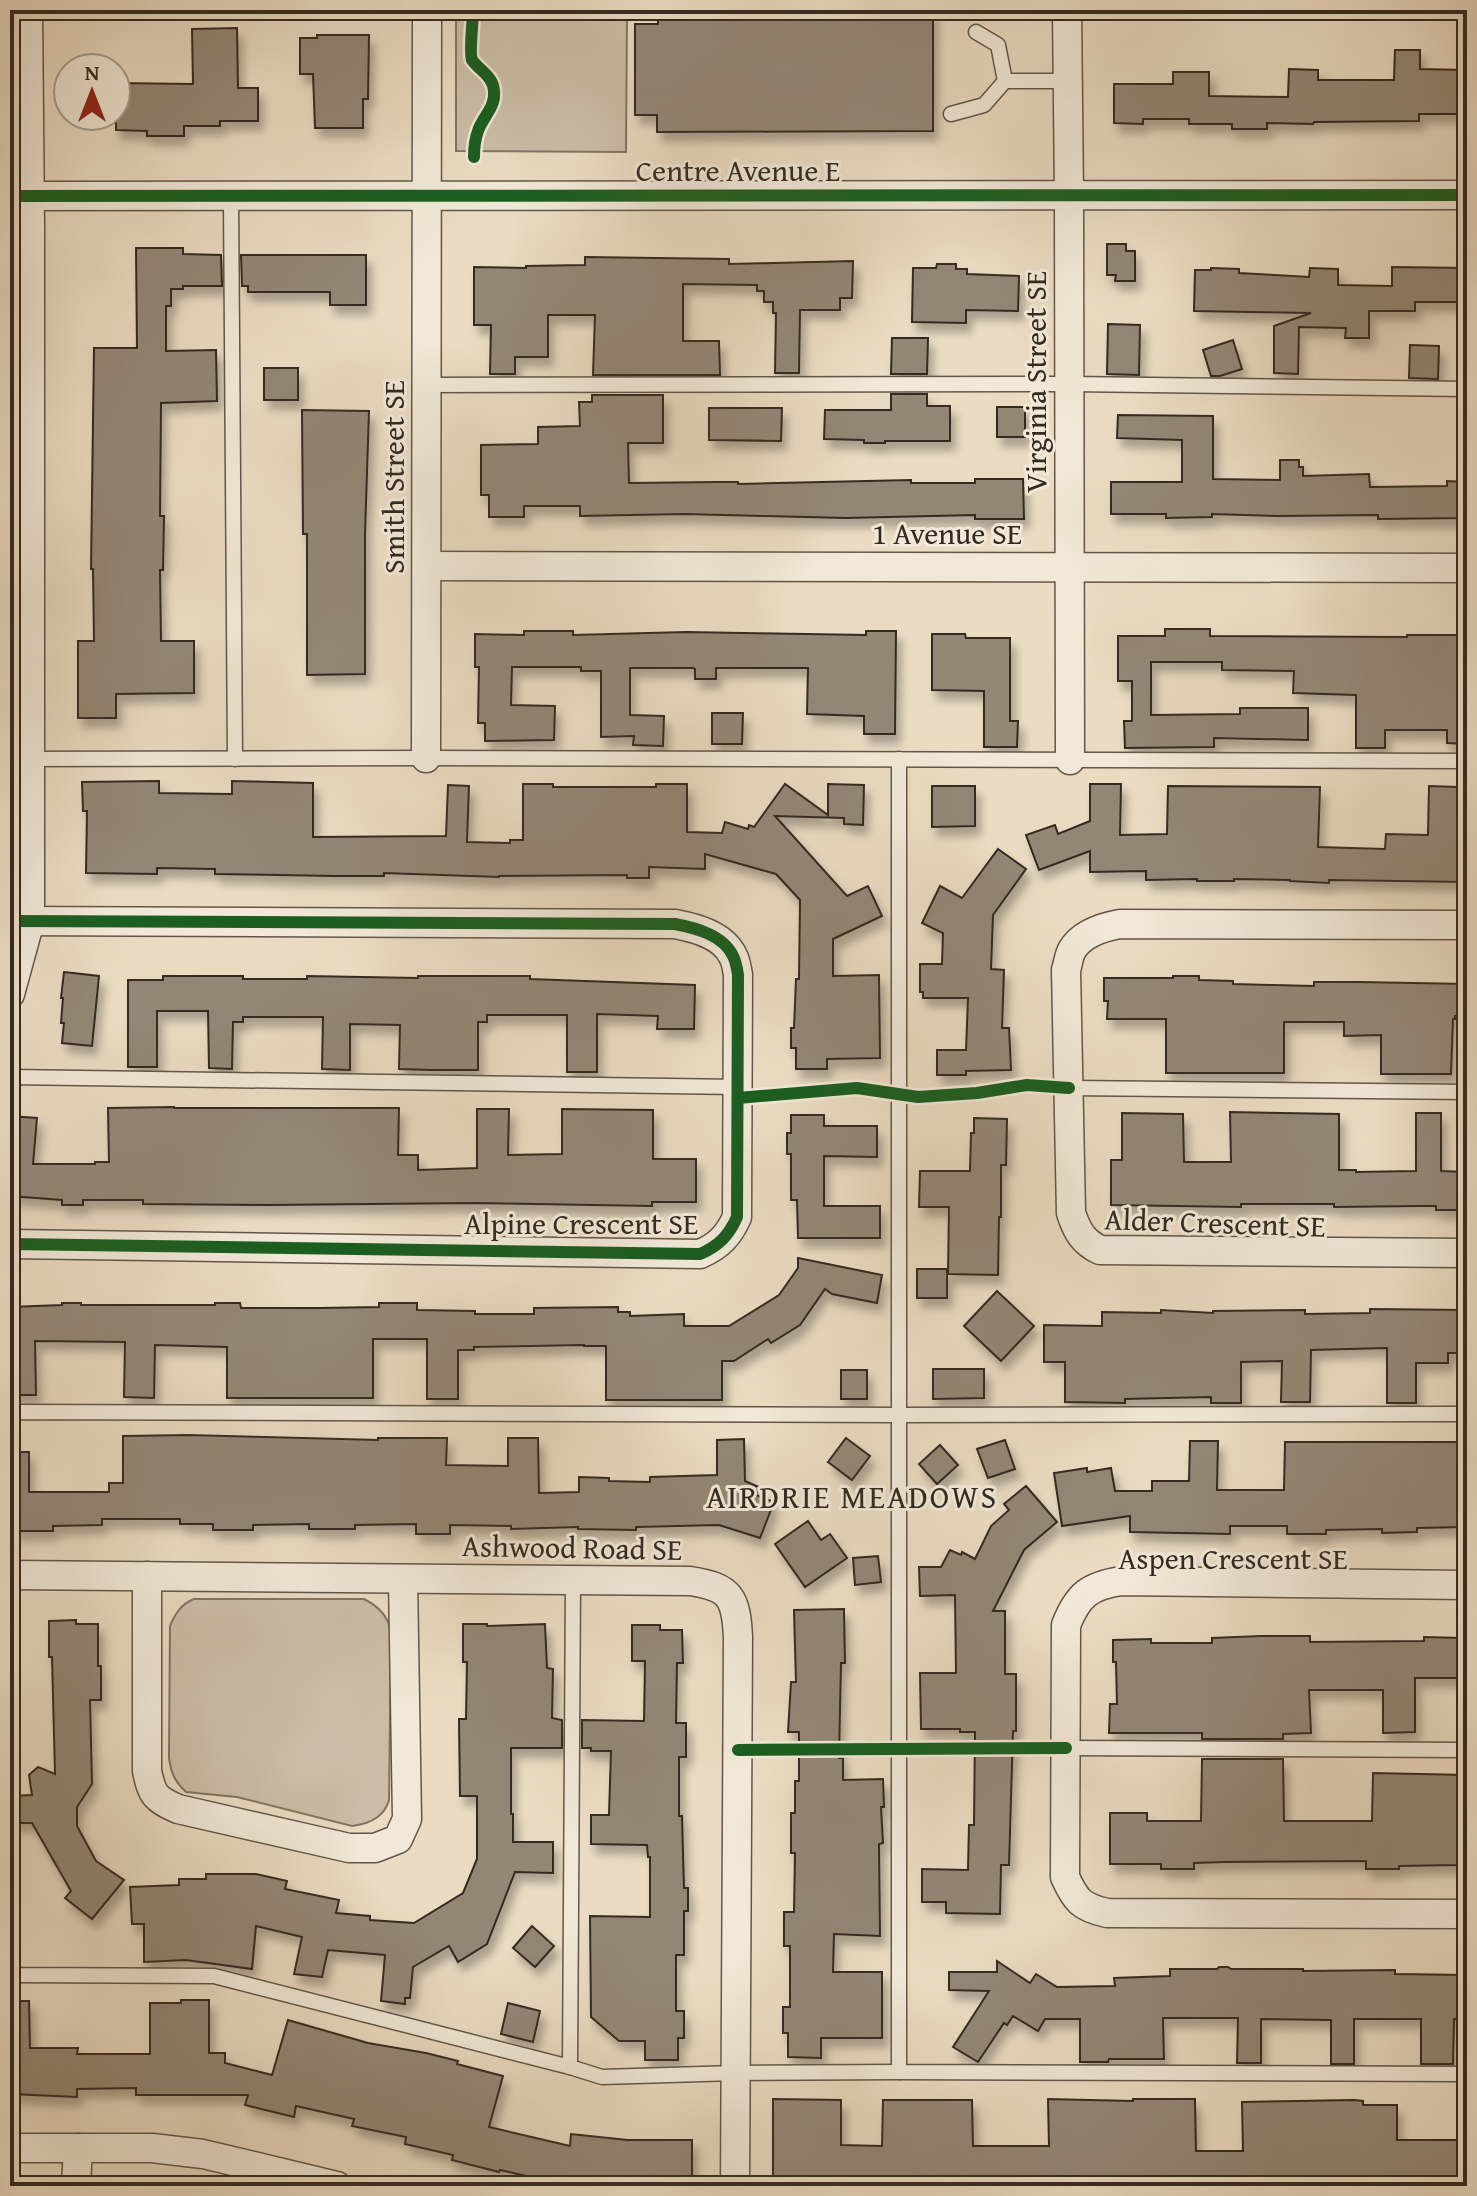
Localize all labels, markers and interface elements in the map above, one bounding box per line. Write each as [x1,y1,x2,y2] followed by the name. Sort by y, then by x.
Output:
[52,52,132,132] north arrow
[85,56,100,88] text: N
[636,148,840,192] street label: Centre Avenue E
[1013,271,1057,493] street label: Virginia Street SE
[371,380,415,574] street label: Smith Street SE
[872,511,1022,555] street label: 1 Avenue SE
[1104,1196,1326,1248] street label: Alder Crescent SE
[464,1201,698,1245] street label: Alpine Crescent SE
[706,1473,998,1520] district label: AIRDRIE MEADOWS
[462,1523,682,1571] street label: Ashwood Road SE
[1118,1536,1348,1580] street label: Aspen Crescent SE

